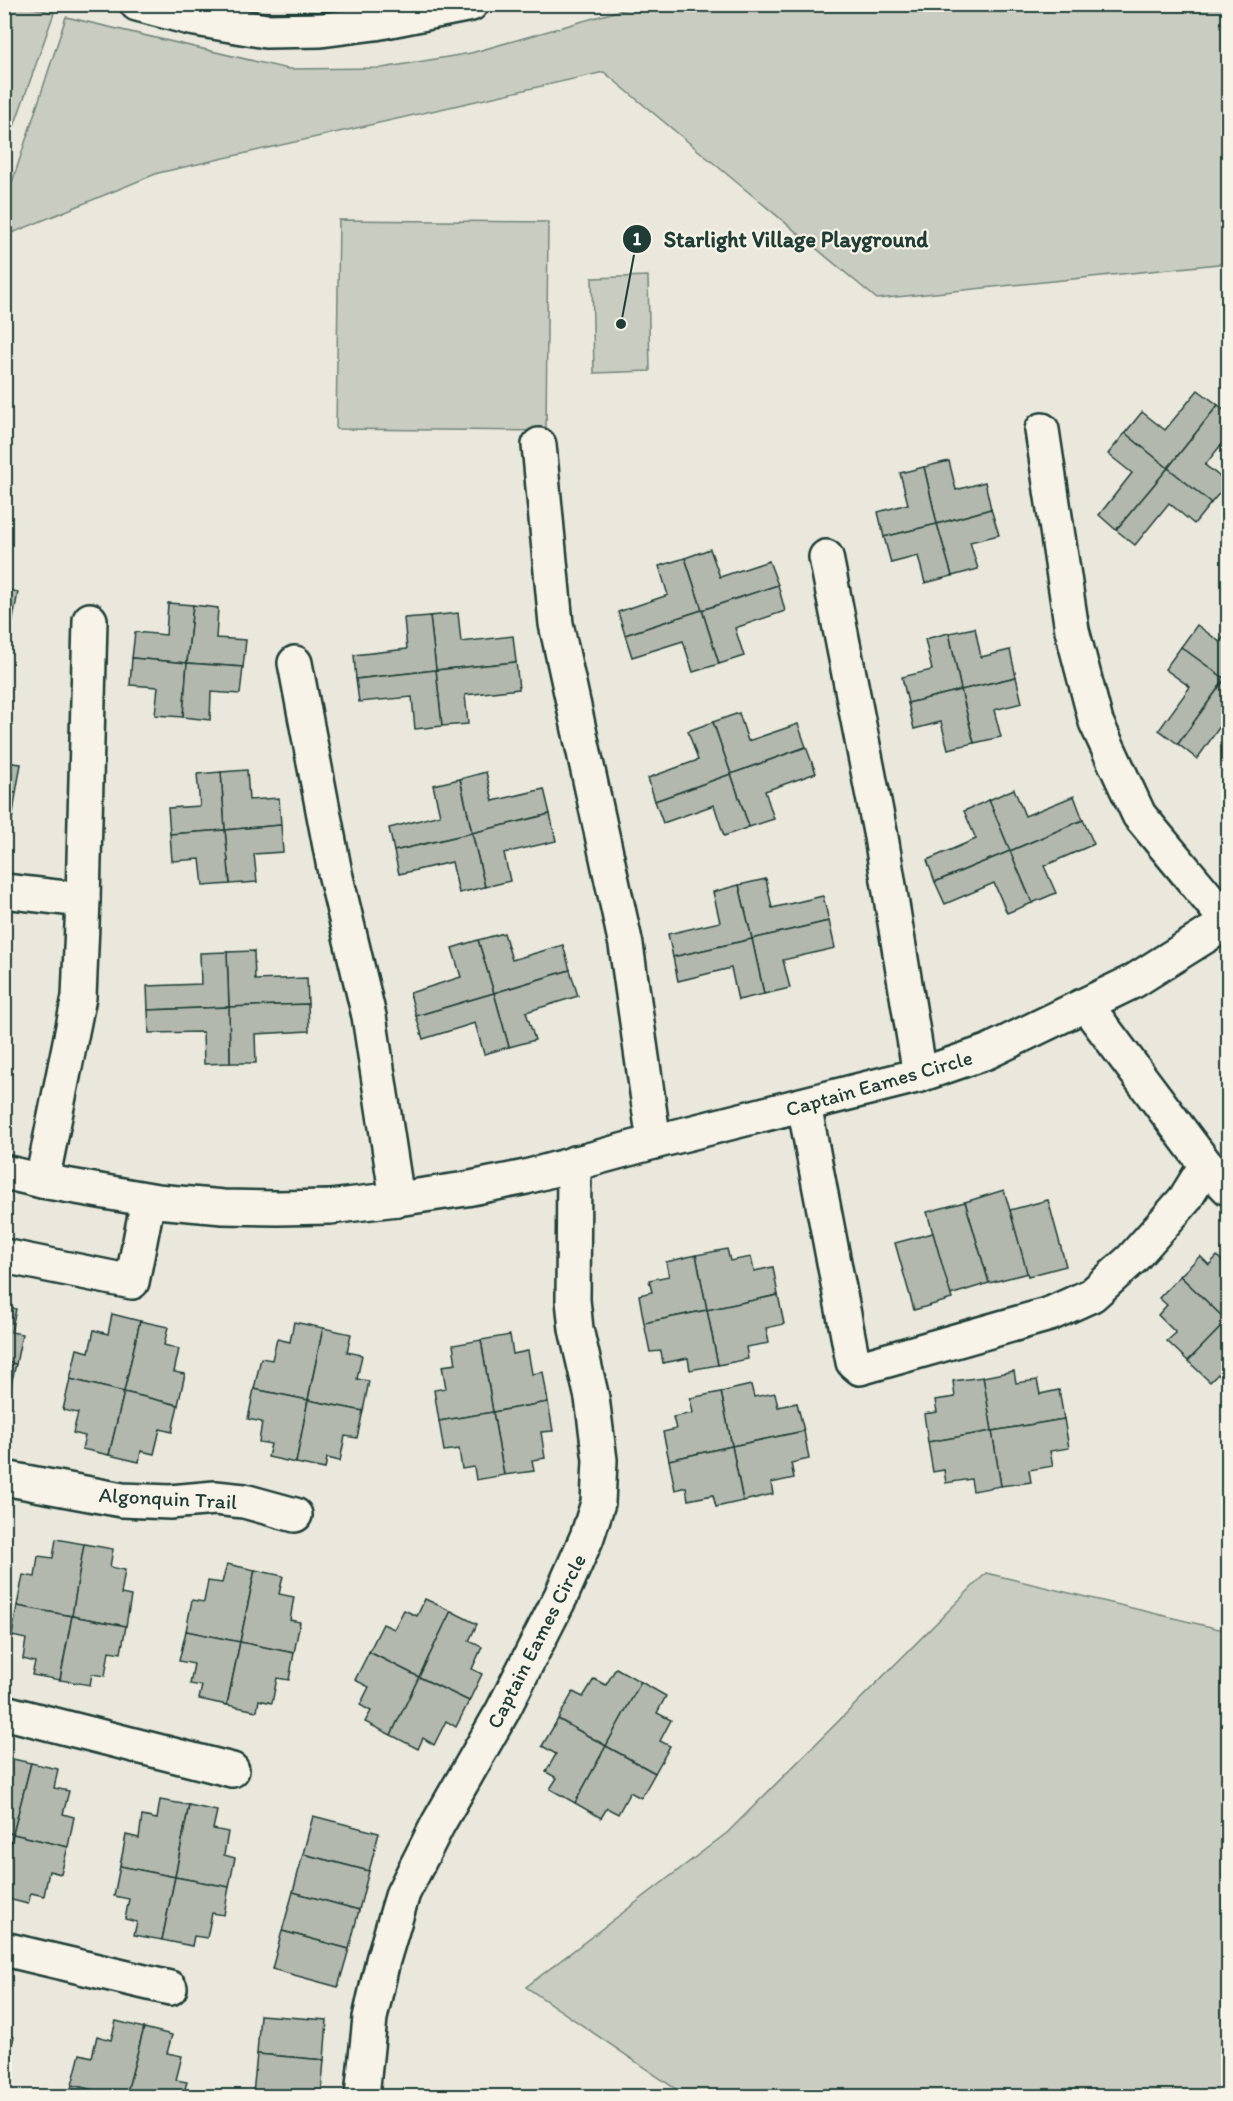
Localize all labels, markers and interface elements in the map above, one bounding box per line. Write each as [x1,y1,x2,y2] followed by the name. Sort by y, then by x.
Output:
[622,219,940,259] callout: Starlight Village Playground
[664,226,929,253] text: Starlight Village Playground
[633,228,642,250] text: 1
[783,1044,975,1122] street label: Captain Eames Circle
[98,1482,238,1514] street label: Algonquin Trail
[481,1549,591,1733] street label: Captain Eames Circle

